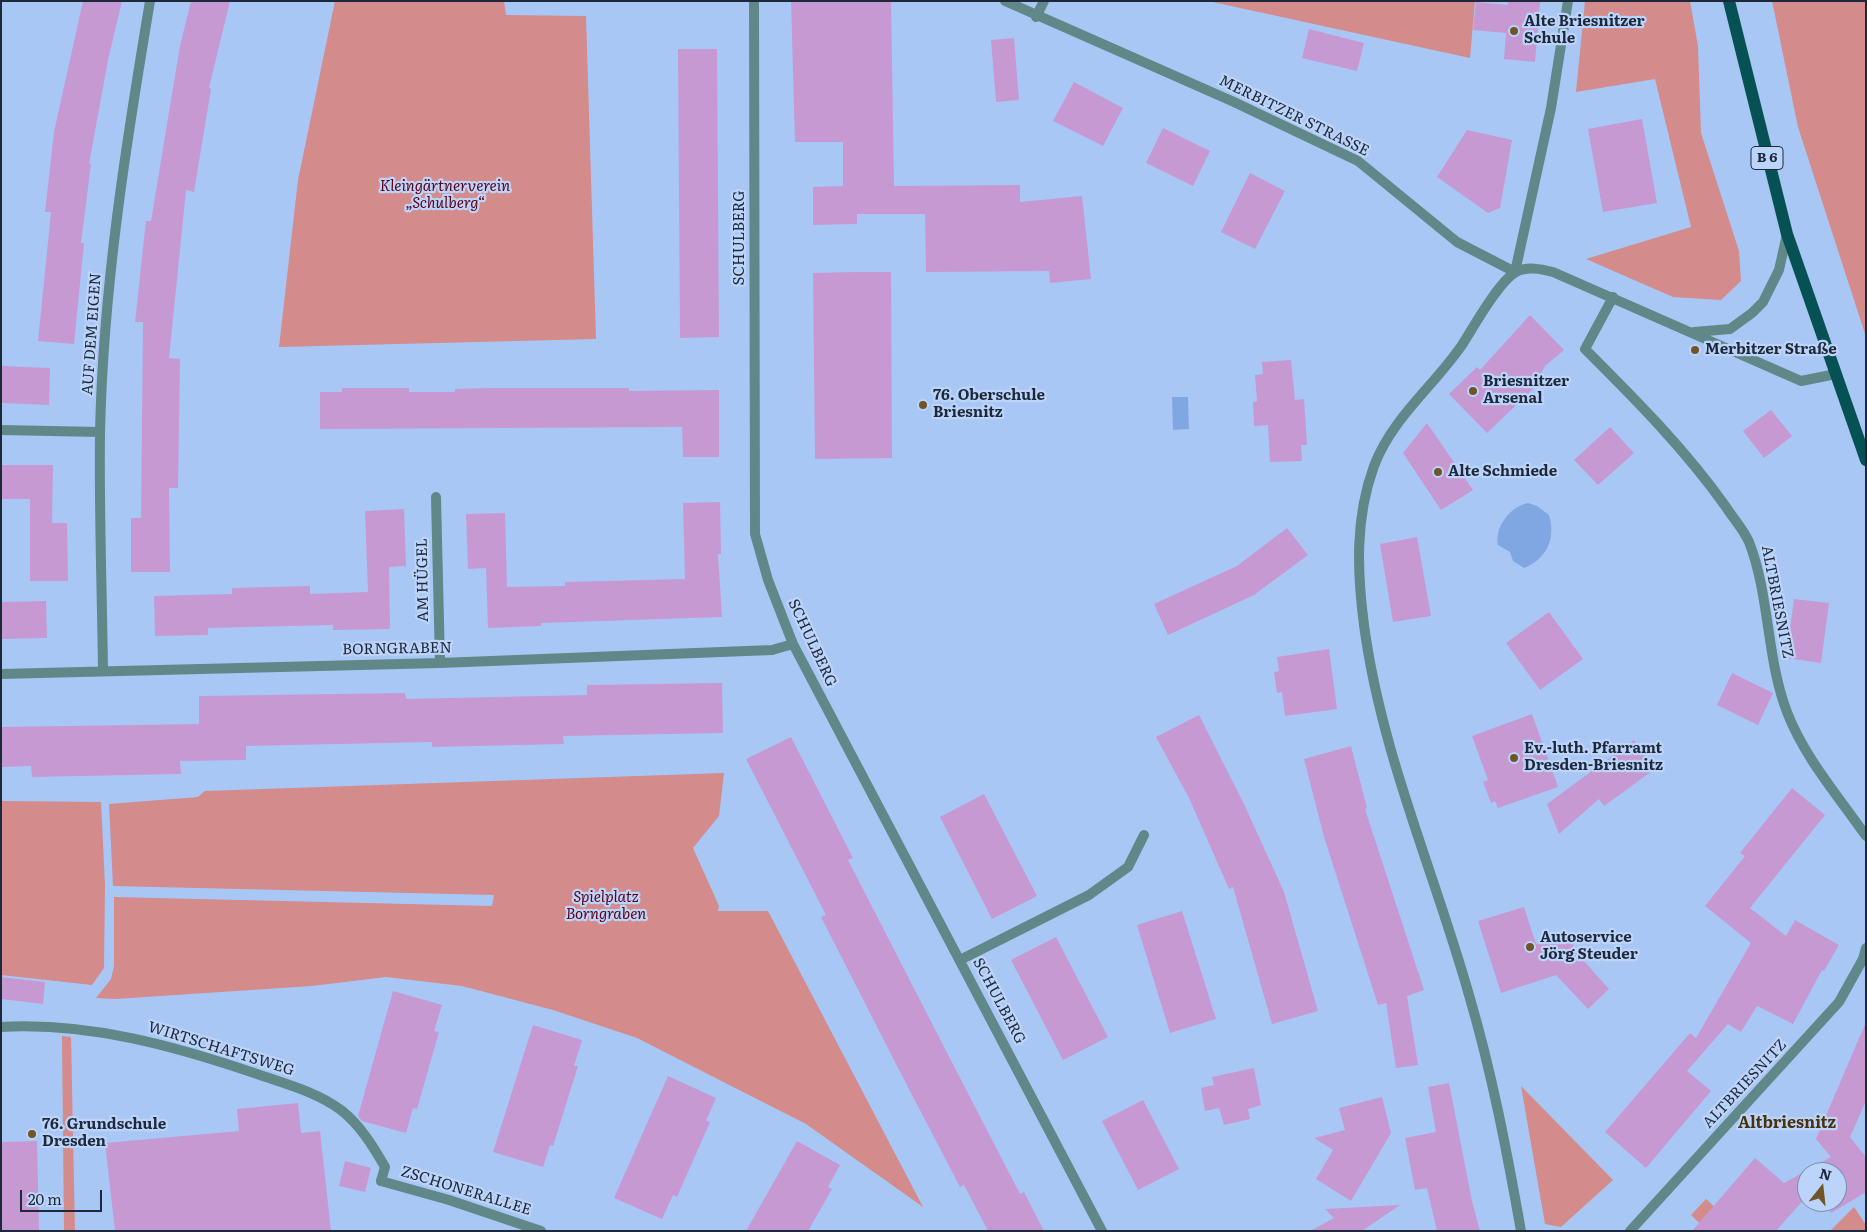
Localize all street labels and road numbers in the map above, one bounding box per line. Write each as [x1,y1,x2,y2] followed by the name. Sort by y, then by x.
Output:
[1216,72,1372,160] street label: MERBITZER STRASSE
[1751,146,1783,170] road number: B 6
[731,191,749,285] street label: SCHULBERG
[79,272,105,396] street label: AUF DEM EIGEN
[413,538,433,622] street label: AM HÜGEL
[1757,544,1797,660] street label: ALTBRIESNITZ
[784,596,840,690] street label: SCHULBERG
[342,639,452,659] street label: BORNGRABEN
[969,955,1029,1047] street label: SCHULBERG
[146,1018,296,1080] street label: WIRTSCHAFTSWEG
[1699,1036,1791,1132] street label: ALTBRIESNITZ
[399,1163,533,1219] street label: ZSCHONERALLEE

